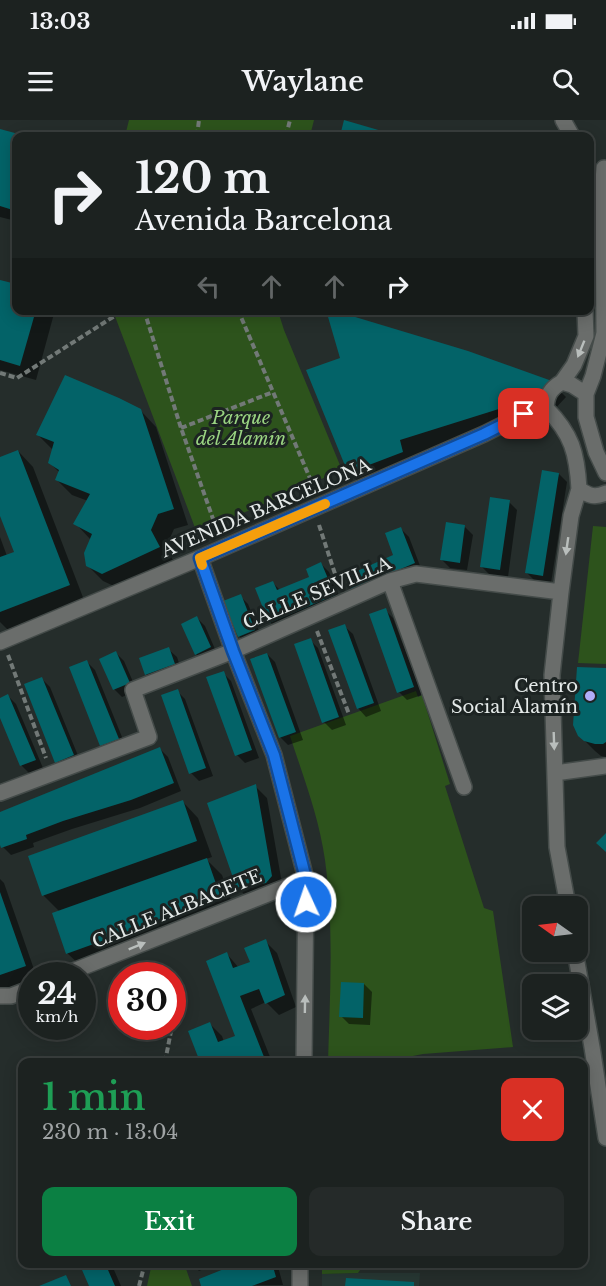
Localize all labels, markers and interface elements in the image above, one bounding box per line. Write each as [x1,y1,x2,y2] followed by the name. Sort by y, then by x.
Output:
[30,8,90,35] text: 13:03
[24,65,57,98] icon: menu
[242,65,364,98] text: Waylane
[549,65,582,98] icon: search
[135,152,270,204] text: 120 m
[36,156,114,234] icon: right
[135,204,392,237] text: Avenida Barcelona
[192,270,225,303] icon: left
[255,270,288,303] icon: ahead
[318,270,351,303] icon: ahead
[381,270,414,303] icon: right
[576,340,586,358] one-way arrow
[498,388,549,439] pin
[507,397,540,430] icon: arrive
[196,407,286,450] park label: Parque del Alamín
[157,453,375,563] street label: AVENIDA BARCELONA
[562,537,571,556] one-way arrow
[239,551,396,634] street label: CALLE SEVILLA
[451,675,578,718] place label: Centro Social Alamín
[583,689,597,703] marker: Centro Social Alamín
[549,731,558,750] one-way arrow
[89,865,265,953] street label: CALLE ALBACETE
[274,870,338,934] position arrow
[522,896,588,962] north arrow
[522,896,588,1040] map controls
[129,941,147,951] one-way arrow
[108,962,186,1040] speed limit sign: 30
[522,974,588,1040] button: layers
[37,975,77,1012] text: 24
[301,994,310,1013] one-way arrow
[36,1007,78,1026] text: km/h
[42,1075,146,1120] text: 1 min
[501,1078,564,1141] button: close
[42,1120,178,1144] text: 230 m · 13:04
[42,1187,297,1256] button: Exit
[309,1187,564,1256] button: Share

